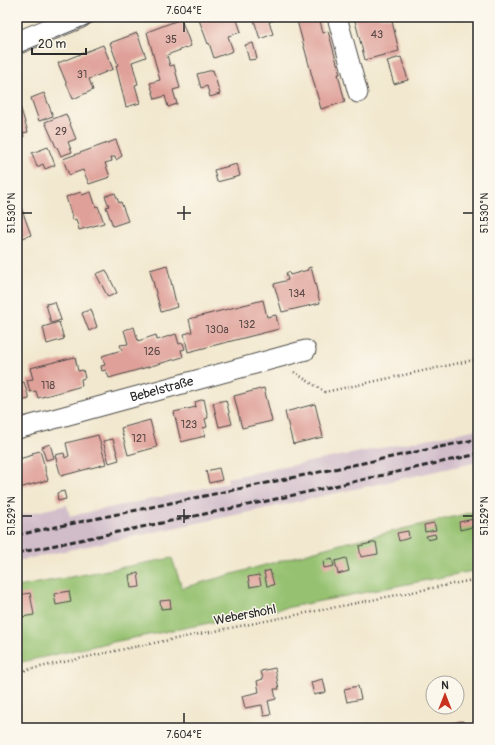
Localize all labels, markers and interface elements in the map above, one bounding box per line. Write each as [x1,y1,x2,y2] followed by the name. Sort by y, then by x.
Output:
[166,5,202,17] text: 7.604°E
[371,28,383,41] house number: 43
[32,30,86,56] scale bar
[165,33,177,46] house number: 35
[38,37,67,52] text: 20 m
[77,68,87,81] house number: 31
[55,125,67,138] house number: 29
[6,193,18,233] text: 51.530°N
[479,193,491,233] text: 51.530°N
[289,287,306,300] house number: 134
[239,318,255,331] house number: 132
[205,323,229,336] house number: 130a
[144,345,160,358] house number: 126
[128,373,196,406] street label: Bebelstraße
[41,379,56,392] house number: 118
[181,418,197,431] house number: 123
[132,432,146,445] house number: 121
[6,496,18,535] text: 51.529°N
[479,496,491,535] text: 51.529°N
[213,601,277,629] street label: Webershohl
[425,675,465,715] north arrow
[441,679,449,692] text: N
[166,729,202,741] text: 7.604°E

